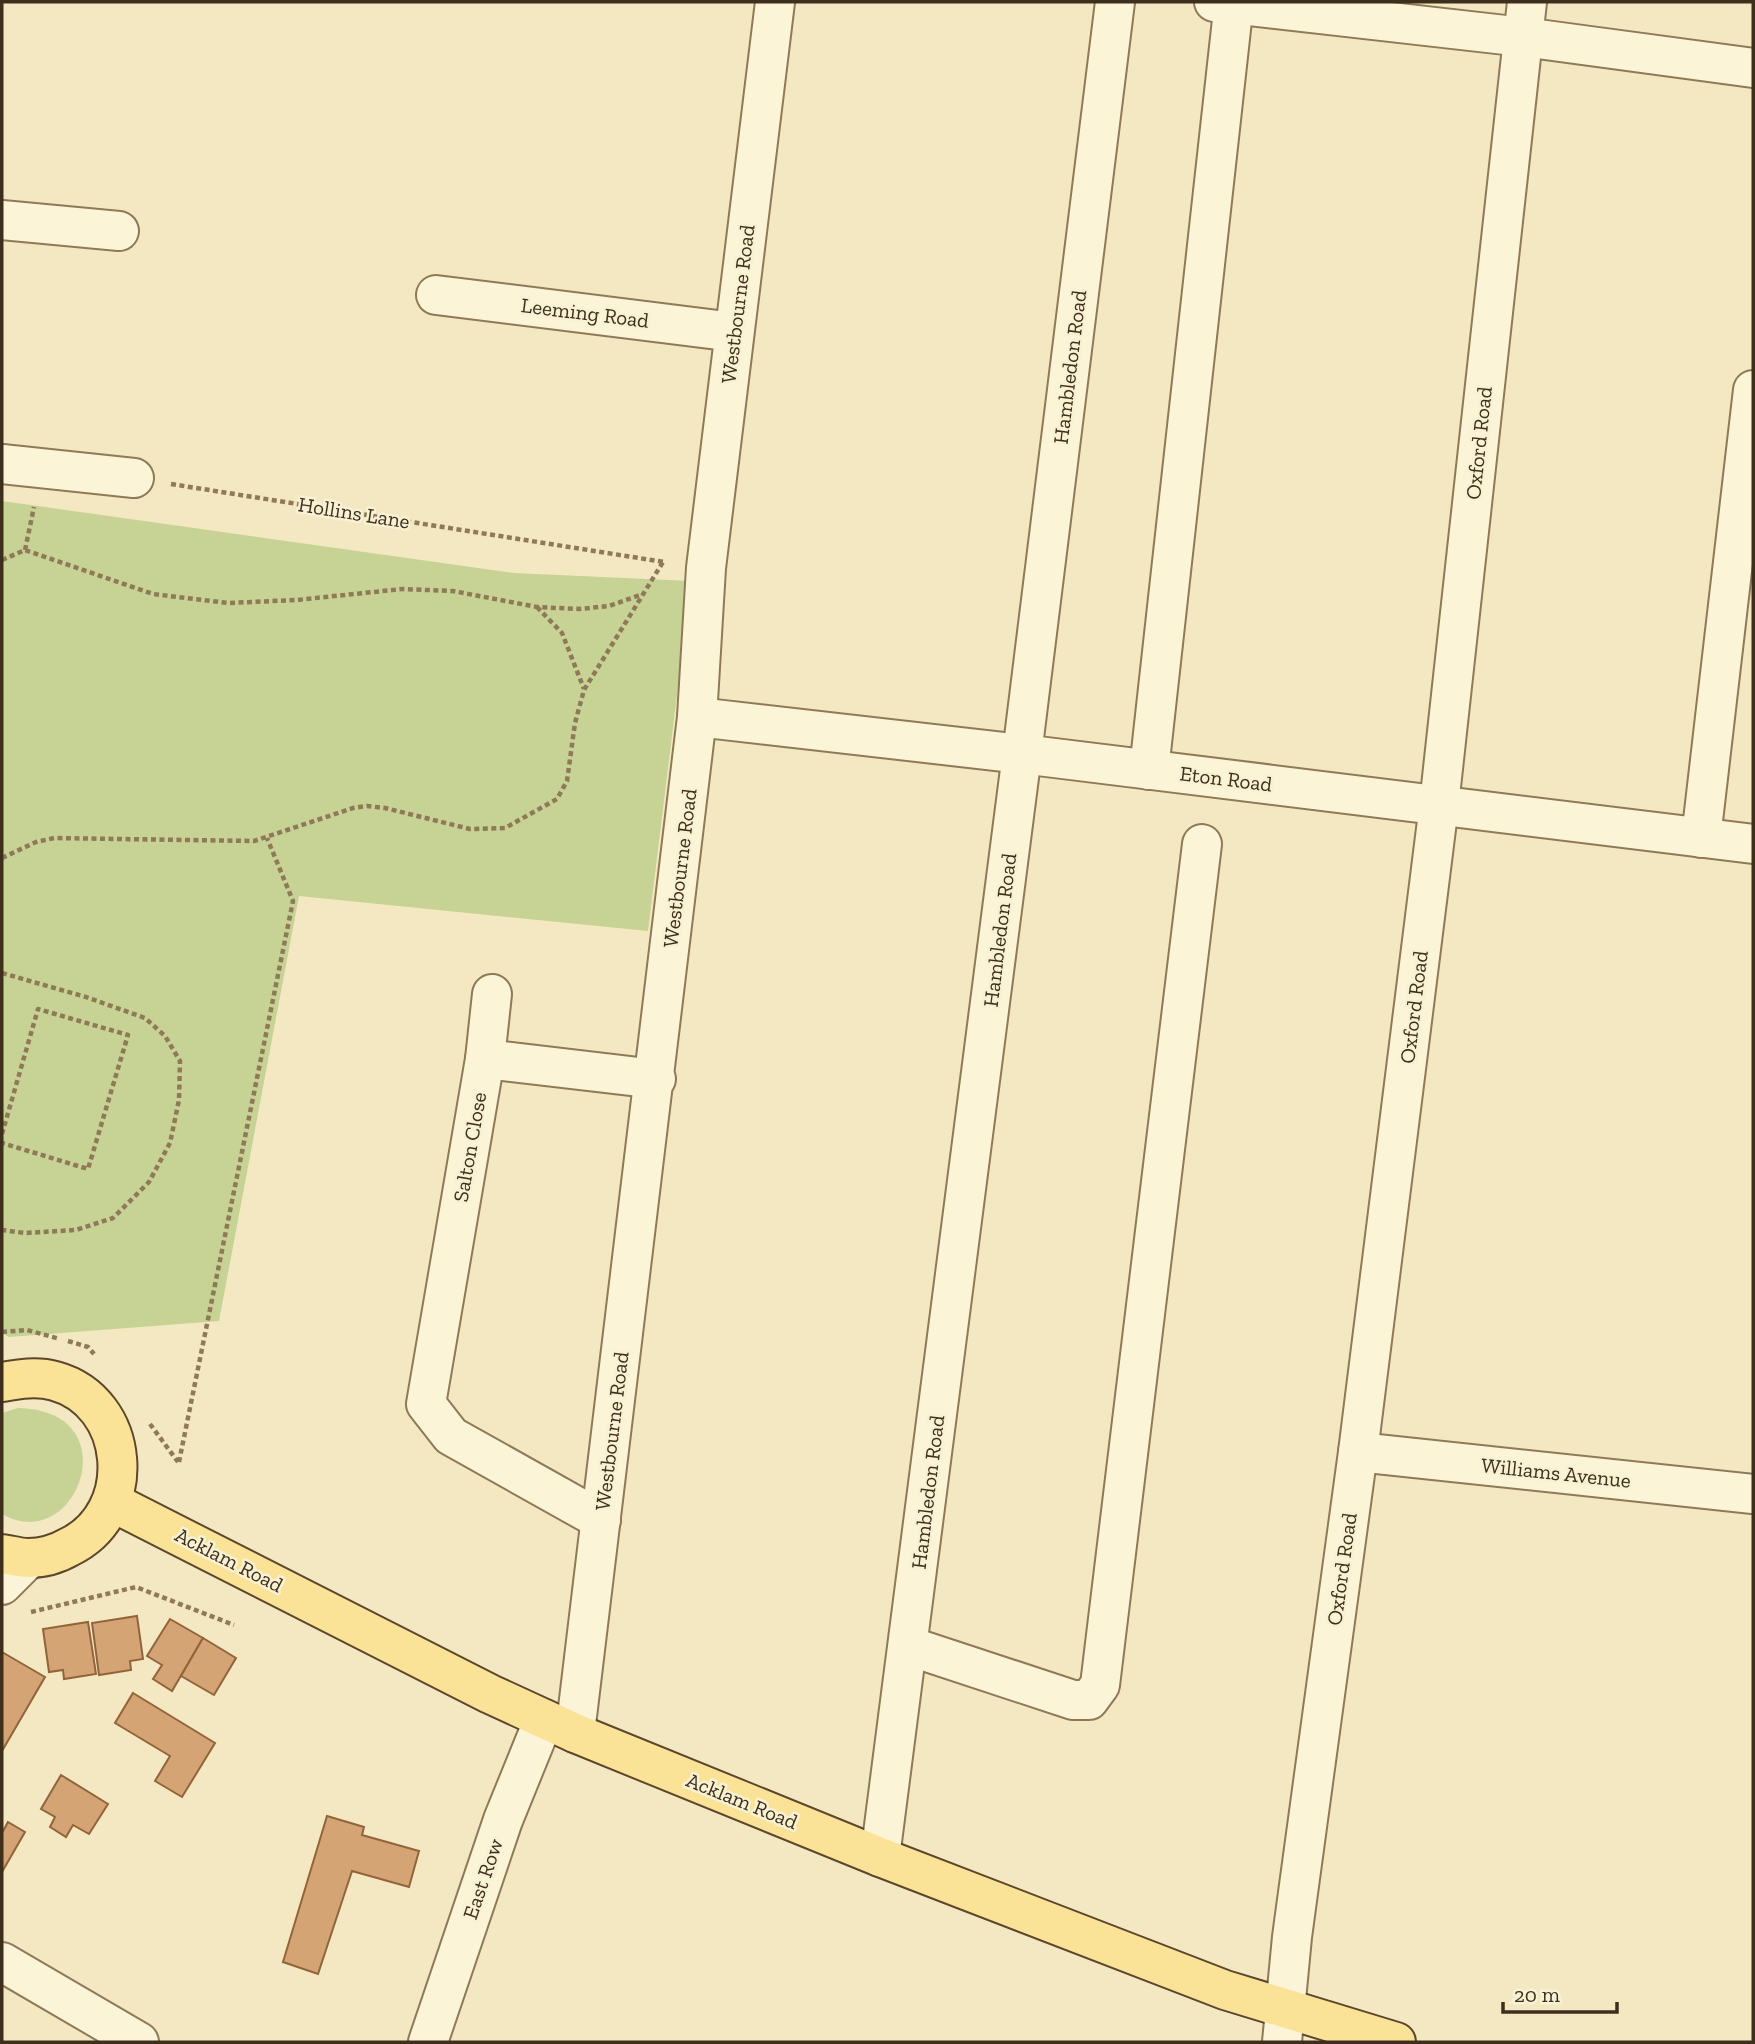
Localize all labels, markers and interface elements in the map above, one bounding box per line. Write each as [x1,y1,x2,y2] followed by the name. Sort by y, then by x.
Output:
[715,223,760,385] street label: Westbourne Road
[1048,288,1091,445] street label: Hambledon Road
[520,292,651,333] street label: Leeming Road
[1460,385,1497,501] street label: Oxford Road
[296,491,412,534] street label: Hollins Lane
[1178,760,1274,797] street label: Eton Road
[657,787,702,949] street label: Westbourne Road
[978,851,1021,1008] street label: Hambledon Road
[1394,949,1433,1065] street label: Oxford Road
[448,1090,492,1204] street label: Salton Close
[589,1350,634,1512] street label: Westbourne Road
[906,1413,949,1570] street label: Hambledon Road
[1480,1452,1632,1493] street label: Williams Avenue
[1321,1510,1362,1627] street label: Oxford Road
[171,1522,288,1598] street label: Acklam Road
[683,1767,802,1834] street label: Acklam Road
[457,1835,508,1922] street label: East Row
[1503,1970,1617,2014] scale bar
[1514,1982,1560,2007] text: 20 m

